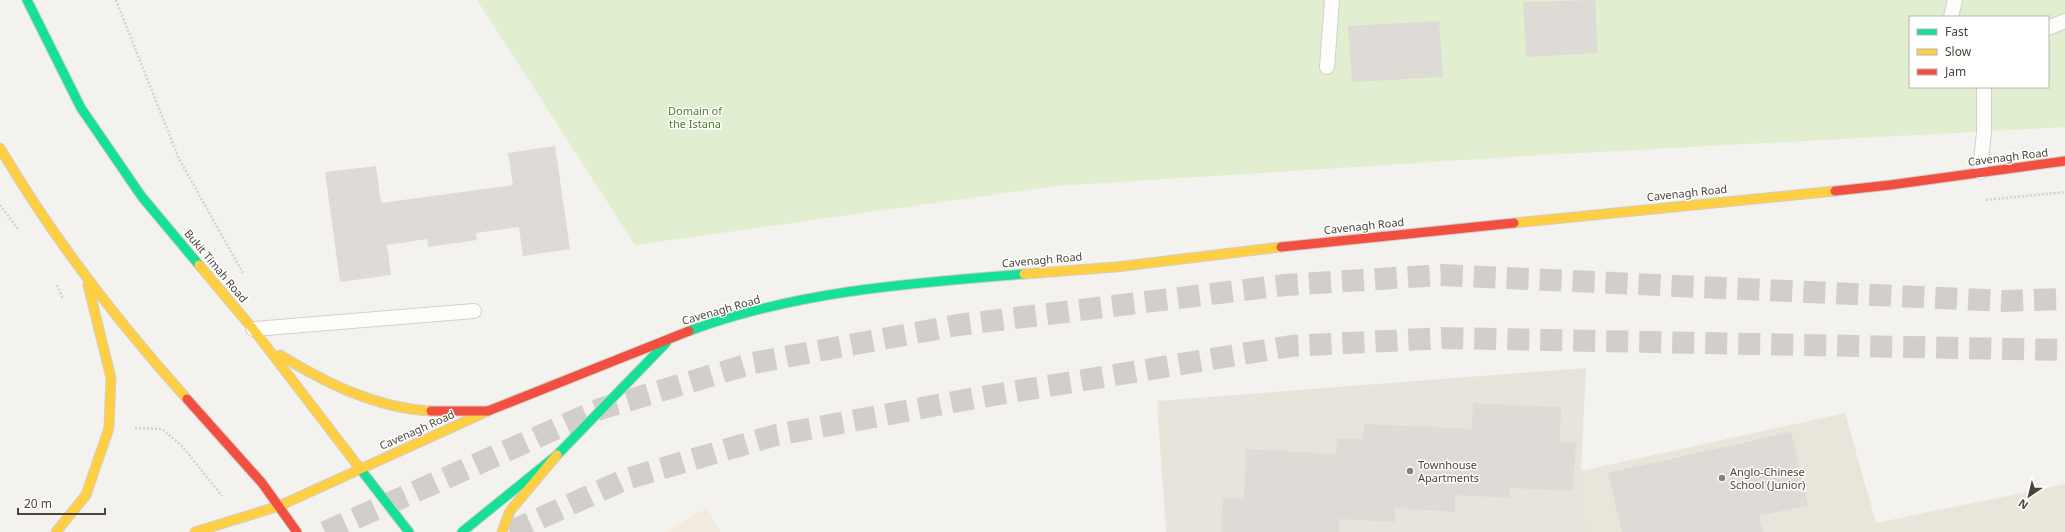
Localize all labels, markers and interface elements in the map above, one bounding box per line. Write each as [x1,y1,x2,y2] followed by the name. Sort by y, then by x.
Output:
[1909,16,2049,88] legend
[1945,23,1969,40] text: Fast
[1945,43,1972,60] text: Slow
[1944,63,1966,80] text: Jam
[668,103,723,131] park label: Domain of the Istana
[1967,144,2049,169] street label: Cavenagh Road
[1646,181,1728,204] street label: Cavenagh Road
[1323,214,1405,237] street label: Cavenagh Road
[181,226,251,305] street label: Bukit Timah Road
[1001,249,1083,270] street label: Cavenagh Road
[680,291,762,328] street label: Cavenagh Road
[377,406,457,453] street label: Cavenagh Road
[1418,457,1479,485] place label: Townhouse Apartments
[1730,464,1805,492] place label: Anglo-Chinese School (Junior)
[1405,466,1415,476] marker: Townhouse Apartments
[1717,473,1727,483] marker: Anglo-Chinese School (Junior)
[2009,476,2049,516] north arrow
[18,490,105,516] scale bar
[24,495,52,512] text: 20 m
[2015,496,2031,513] text: N

